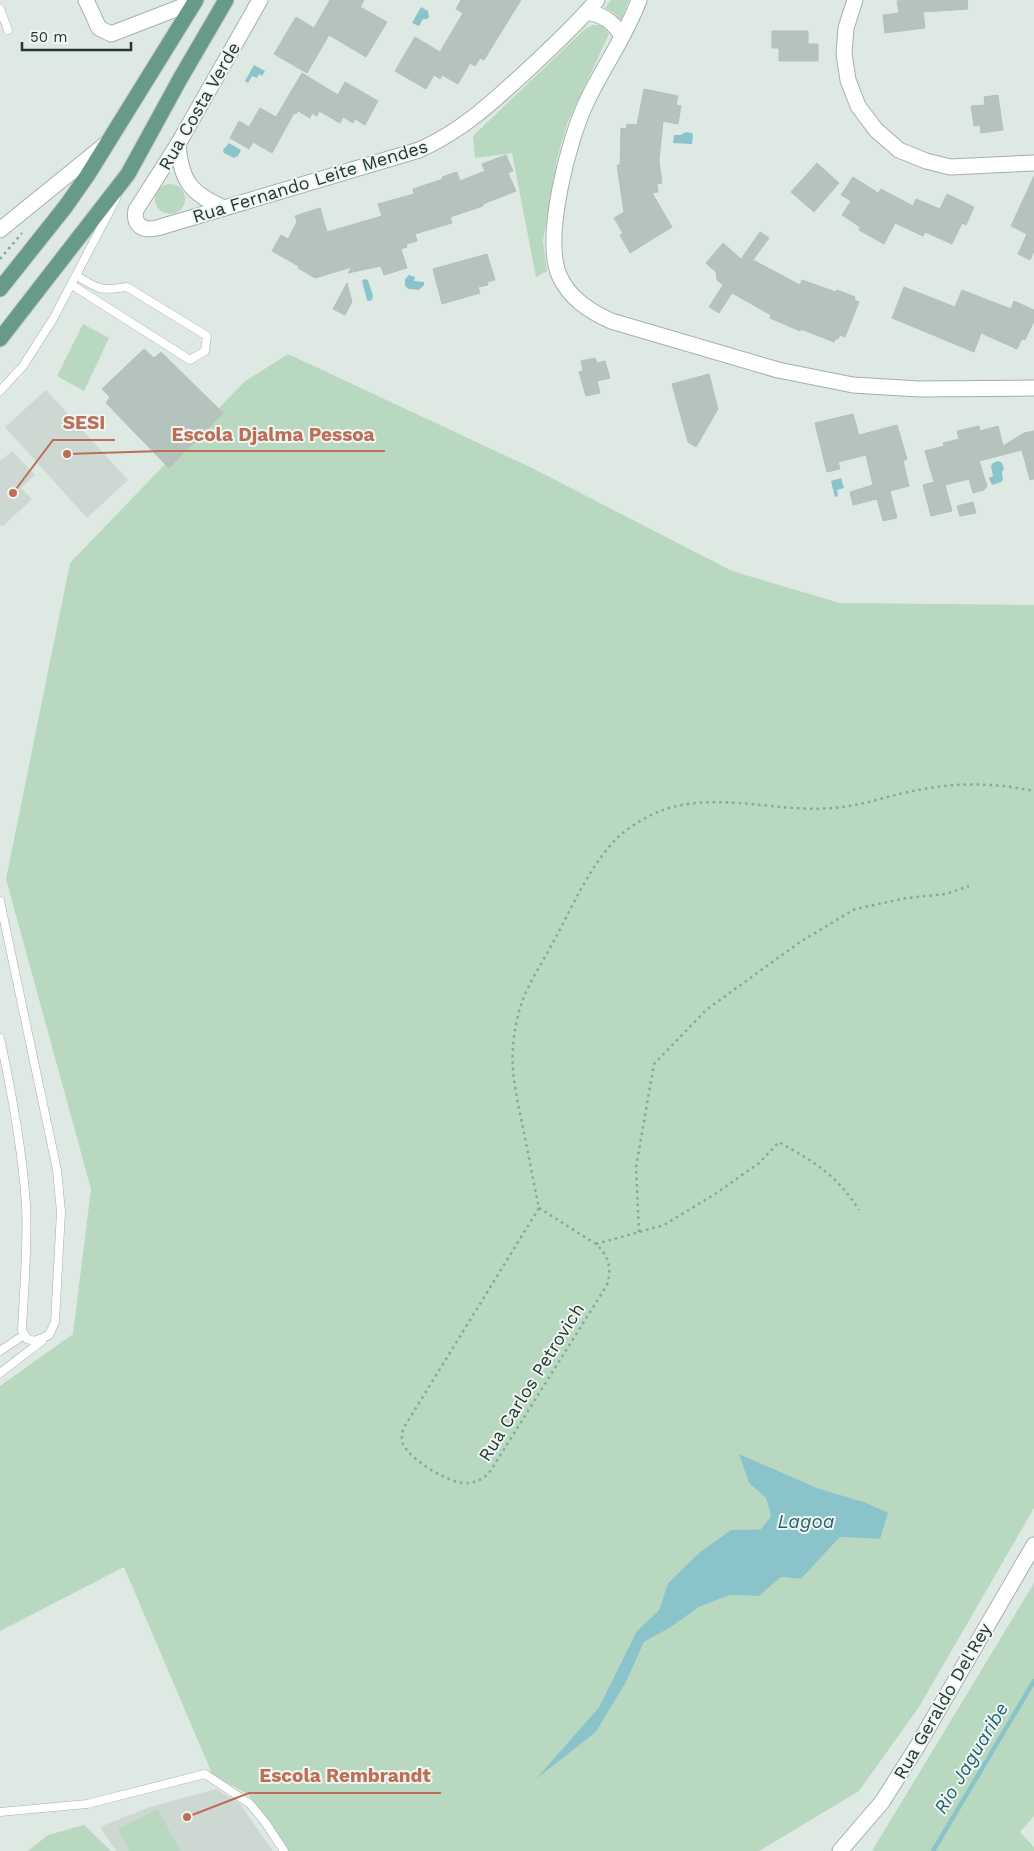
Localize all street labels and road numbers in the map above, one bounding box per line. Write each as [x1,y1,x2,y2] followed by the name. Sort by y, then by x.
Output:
[154,38,244,174] street label: Rua Costa Verde
[190,135,430,227] street label: Rua Fernando Leite Mendes
[474,1299,588,1465] street label: Rua Carlos Petrovich
[889,1619,996,1783] street label: Rua Geraldo Del'Rey

